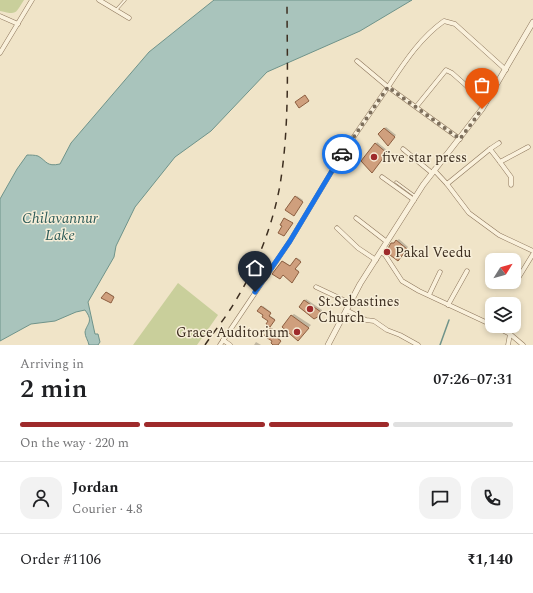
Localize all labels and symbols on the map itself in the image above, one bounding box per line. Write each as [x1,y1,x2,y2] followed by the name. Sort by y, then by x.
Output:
[465,68,499,109] pin
[322,134,362,174] courier
[382,147,467,168] place label: five star press
[369,152,379,162] marker: five star press
[22,207,99,247] water label: Chilavannur Lake
[395,242,471,263] place label: Pakal Veedu
[382,247,392,257] marker: Pakal Veedu
[238,251,272,292] pin
[485,253,521,289] north arrow
[318,291,400,328] place label: St.Sebastines Church
[305,304,315,314] marker: St.Sebastines Church
[176,322,289,343] place label: Grace Auditorium
[292,327,302,337] marker: Grace Auditorium

